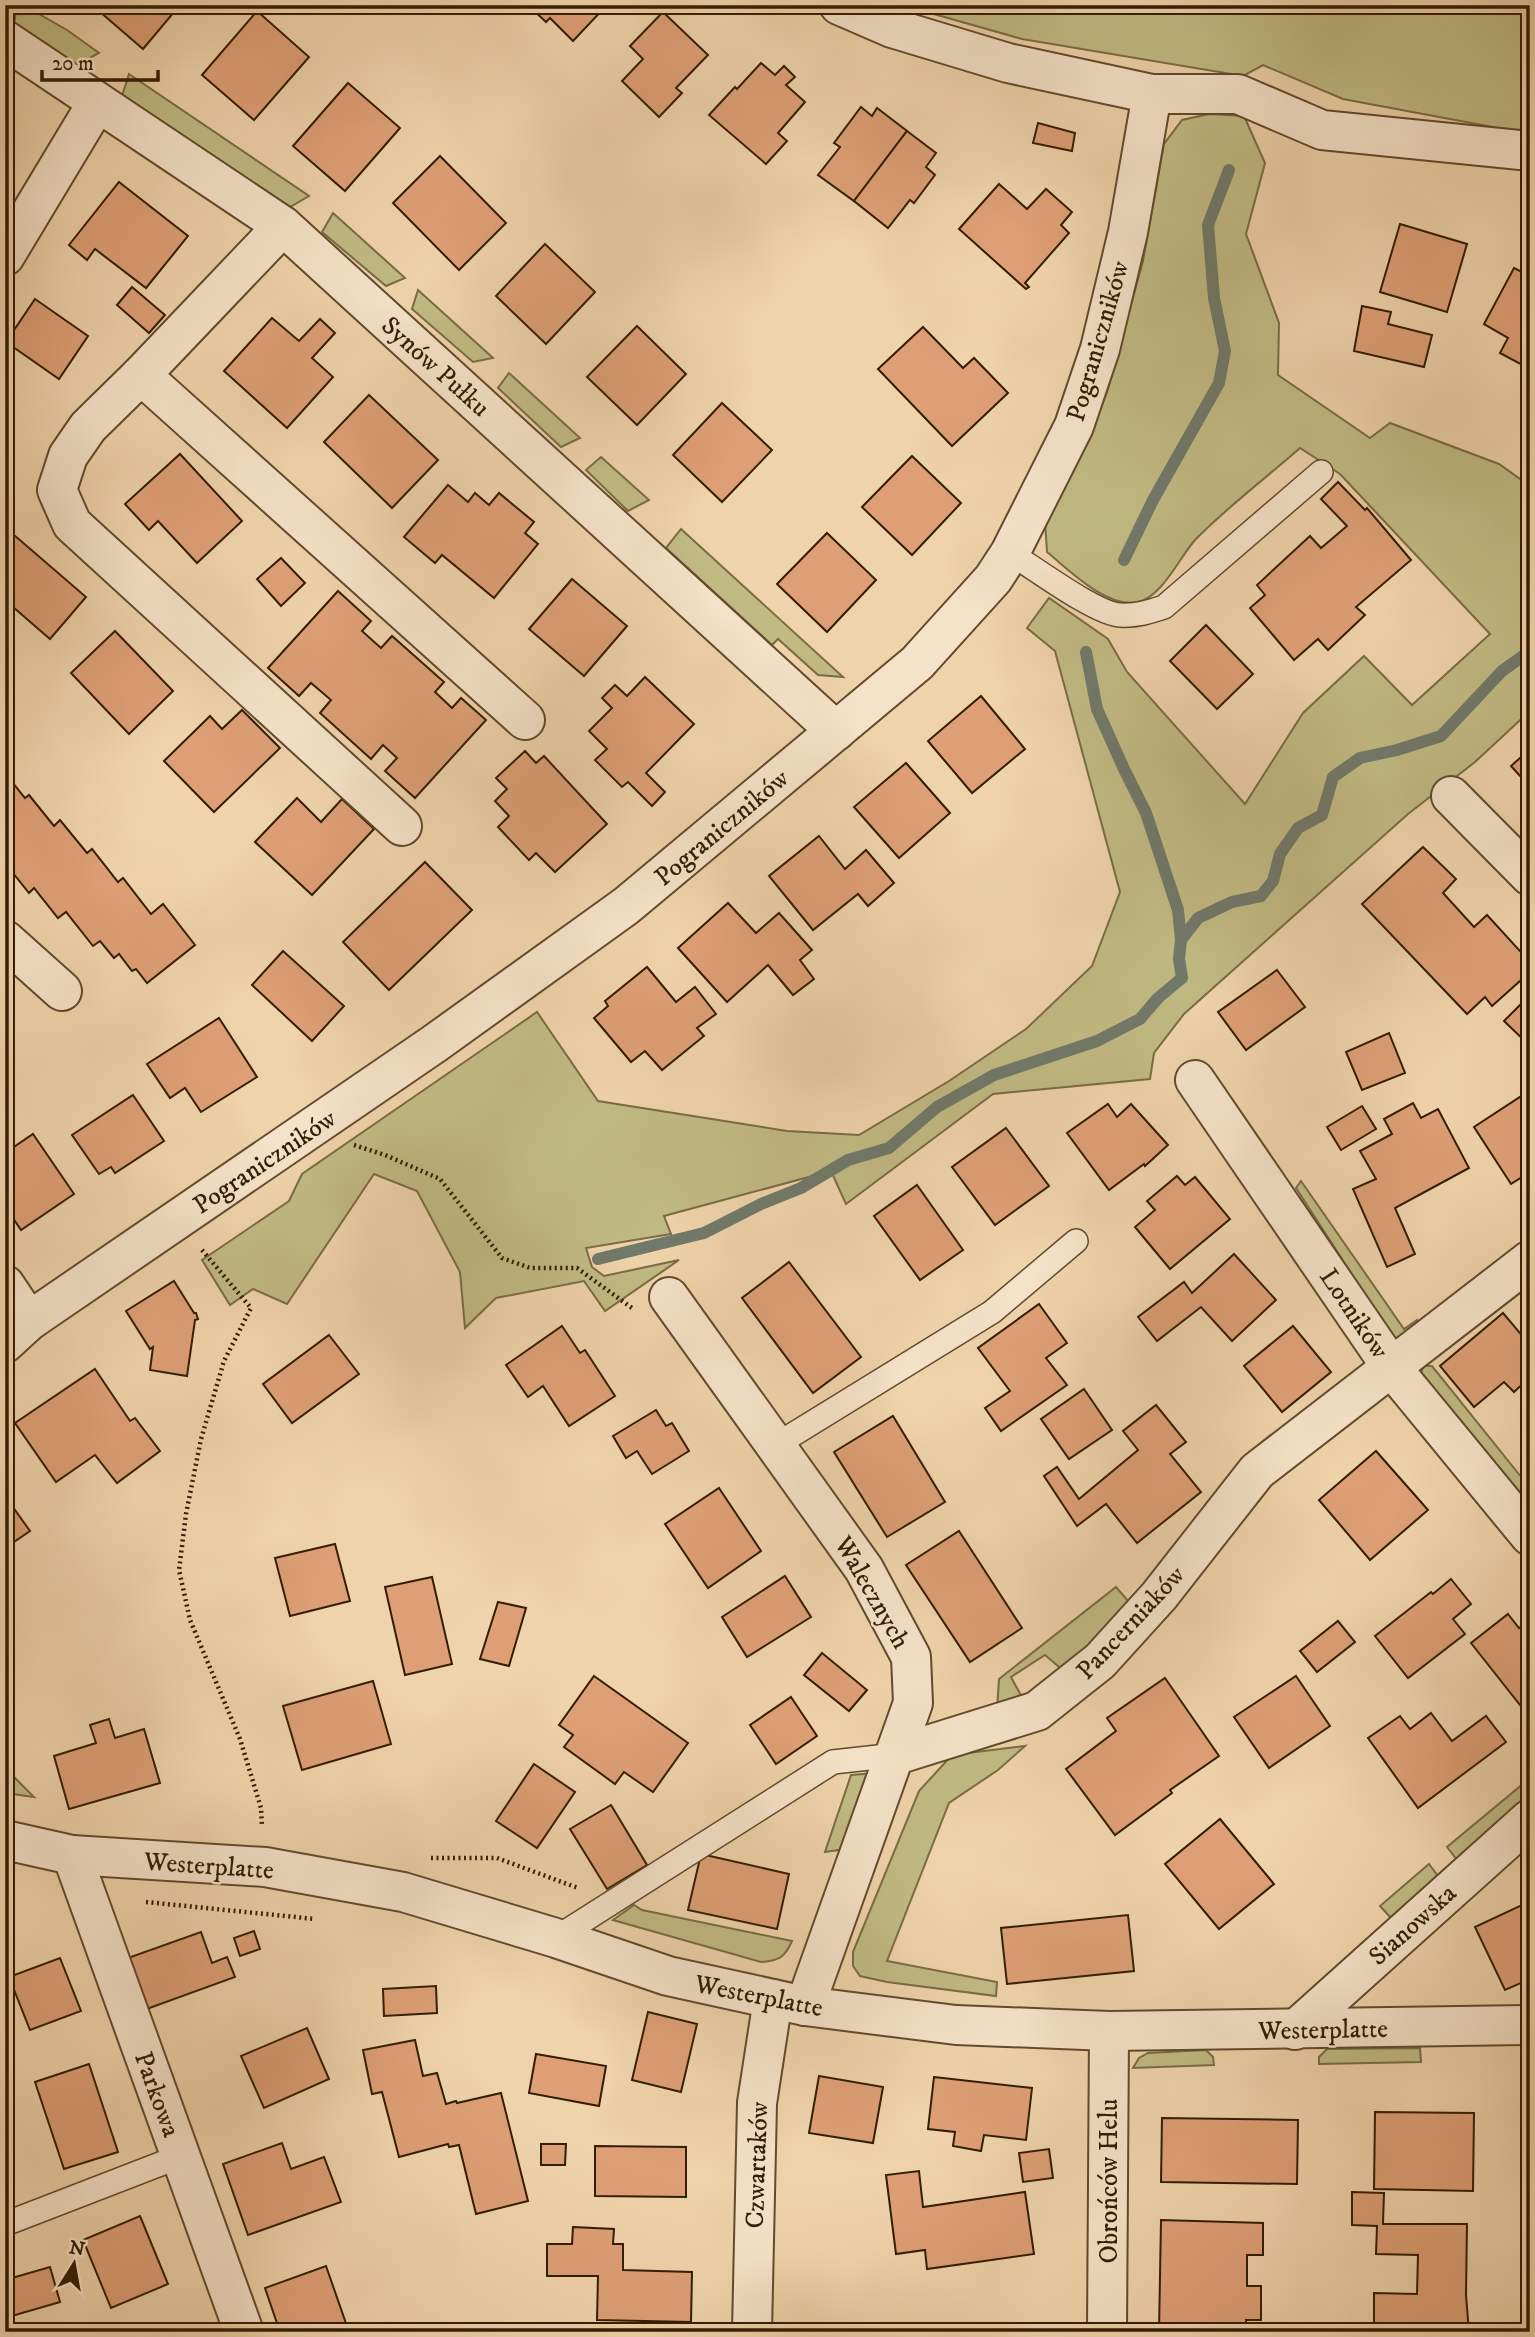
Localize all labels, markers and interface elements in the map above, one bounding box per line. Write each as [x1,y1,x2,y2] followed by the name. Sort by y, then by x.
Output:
[42,38,158,82] scale bar
[52,51,94,77] text: 20 m
[1060,257,1137,426] street label: Pograniczników
[374,310,496,424] street label: Synów Pułku
[648,762,796,894] street label: Pograniczników
[187,1102,343,1222] street label: Pograniczników
[1312,1262,1396,1366] street label: Lotników
[826,1530,917,1655] street label: Walecznych
[1070,1559,1193,1687] street label: Pancerniaków
[142,1845,275,1887] street label: Westerplatte
[1362,1877,1464,1973] street label: Sianowska
[691,1968,826,2025] street label: Westerplatte
[1257,2013,1388,2048] street label: Westerplatte
[126,2047,187,2142] street label: Parkowa
[1093,2099,1126,2263] street label: Obrońców Helu
[739,2101,776,2229] street label: Czwartaków
[38,2228,108,2298] north arrow
[67,2236,87,2262] text: N

